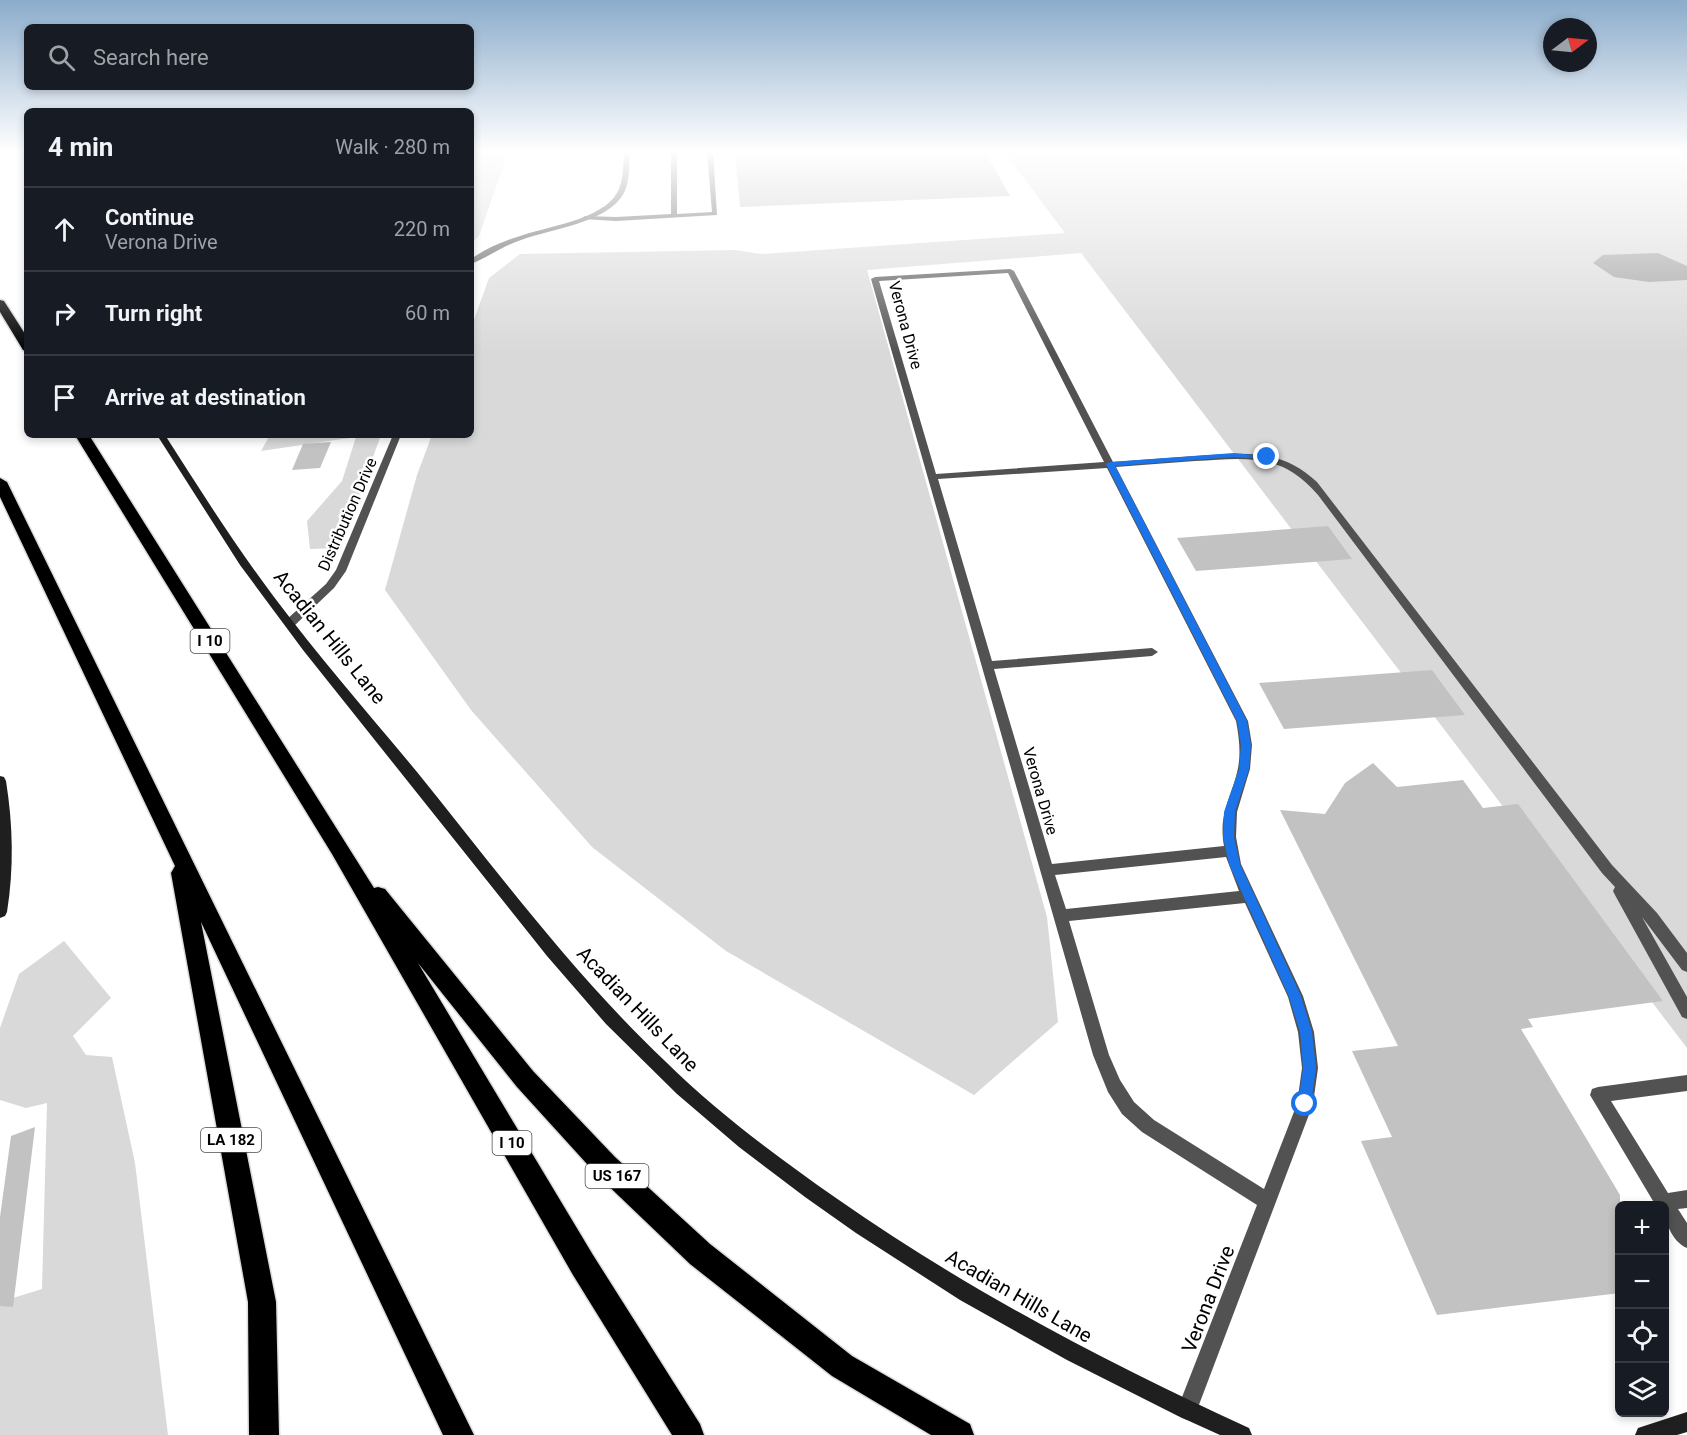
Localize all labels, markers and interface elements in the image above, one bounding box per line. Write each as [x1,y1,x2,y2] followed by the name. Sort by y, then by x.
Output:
[1543,18,1597,72] north arrow
[24,24,474,90] search box
[45,41,78,74] icon: search
[93,45,209,70] text: Search here
[48,132,113,162] text: 4 min
[335,135,450,159] text: Walk · 280 m
[105,205,194,230] text: Continue
[48,213,81,246] icon: ahead
[394,217,450,241] text: 220 m
[105,230,218,254] text: Verona Drive
[885,279,926,371] street label: Verona Drive
[48,297,81,330] icon: right
[105,301,202,326] text: Turn right
[405,301,450,325] text: 60 m
[48,381,81,414] icon: arrive
[105,385,306,410] text: Arrive at destination
[1253,443,1279,469] route end
[314,455,381,574] street label: Distribution Drive
[269,565,391,709] street label: Acadian Hills Lane
[190,629,230,653] road number: I 10
[1019,745,1062,837] street label: Verona Drive
[572,941,704,1077] street label: Acadian Hills Lane
[1291,1090,1317,1116] route start
[201,1128,261,1152] road number: LA 182
[492,1131,532,1155] road number: I 10
[586,1164,648,1188] road number: US 167
[1615,1201,1669,1417] map controls
[1615,1201,1669,1255] button: +
[1177,1242,1239,1356] street label: Verona Drive
[942,1244,1096,1348] street label: Acadian Hills Lane
[1615,1255,1669,1309] button: −
[1615,1309,1669,1363] button: locate
[1615,1363,1669,1417] button: layers

